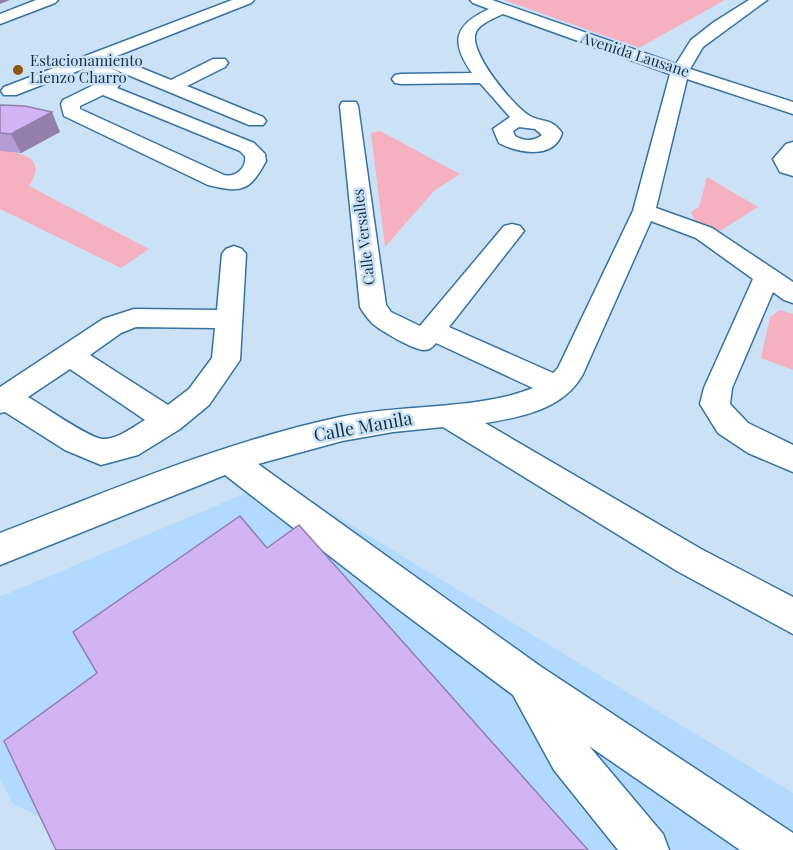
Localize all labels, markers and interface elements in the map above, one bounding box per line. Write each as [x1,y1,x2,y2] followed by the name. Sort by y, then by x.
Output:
[578,27,692,81] street label: Avenida Lausane
[30,50,143,87] place label: Estacionamiento Lienzo Charro
[11,63,25,77] marker: Estacionamiento Lienzo Charro
[347,188,379,286] street label: Calle Versalles
[312,406,414,446] street label: Calle Manila

